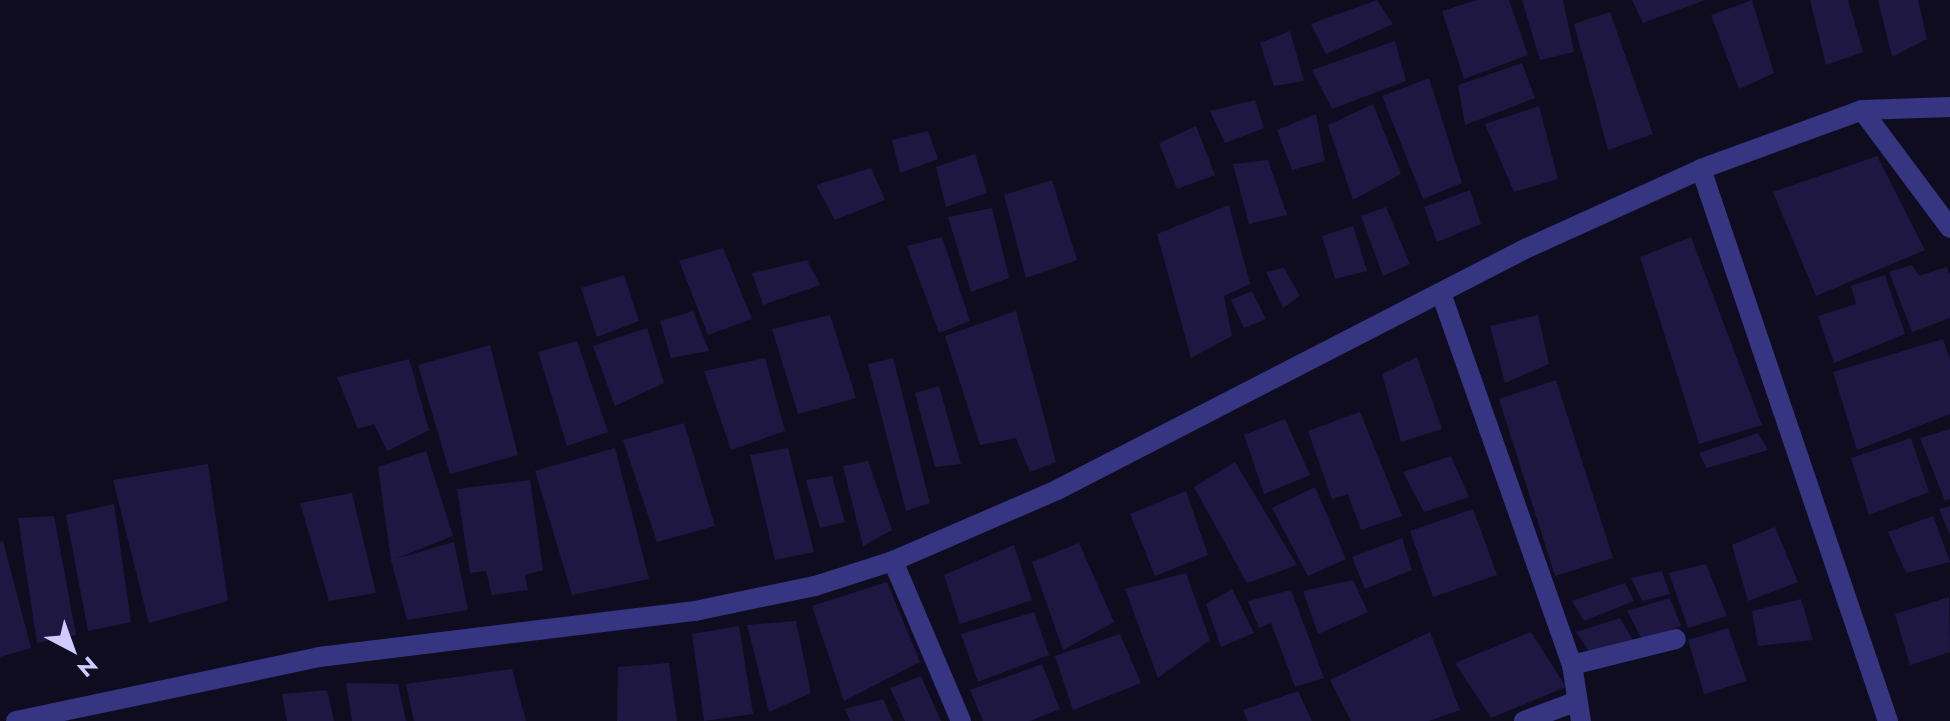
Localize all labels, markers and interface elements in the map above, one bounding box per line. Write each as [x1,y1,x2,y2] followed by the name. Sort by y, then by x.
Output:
[32,609,112,689] north arrow
[71,649,105,685] text: N

